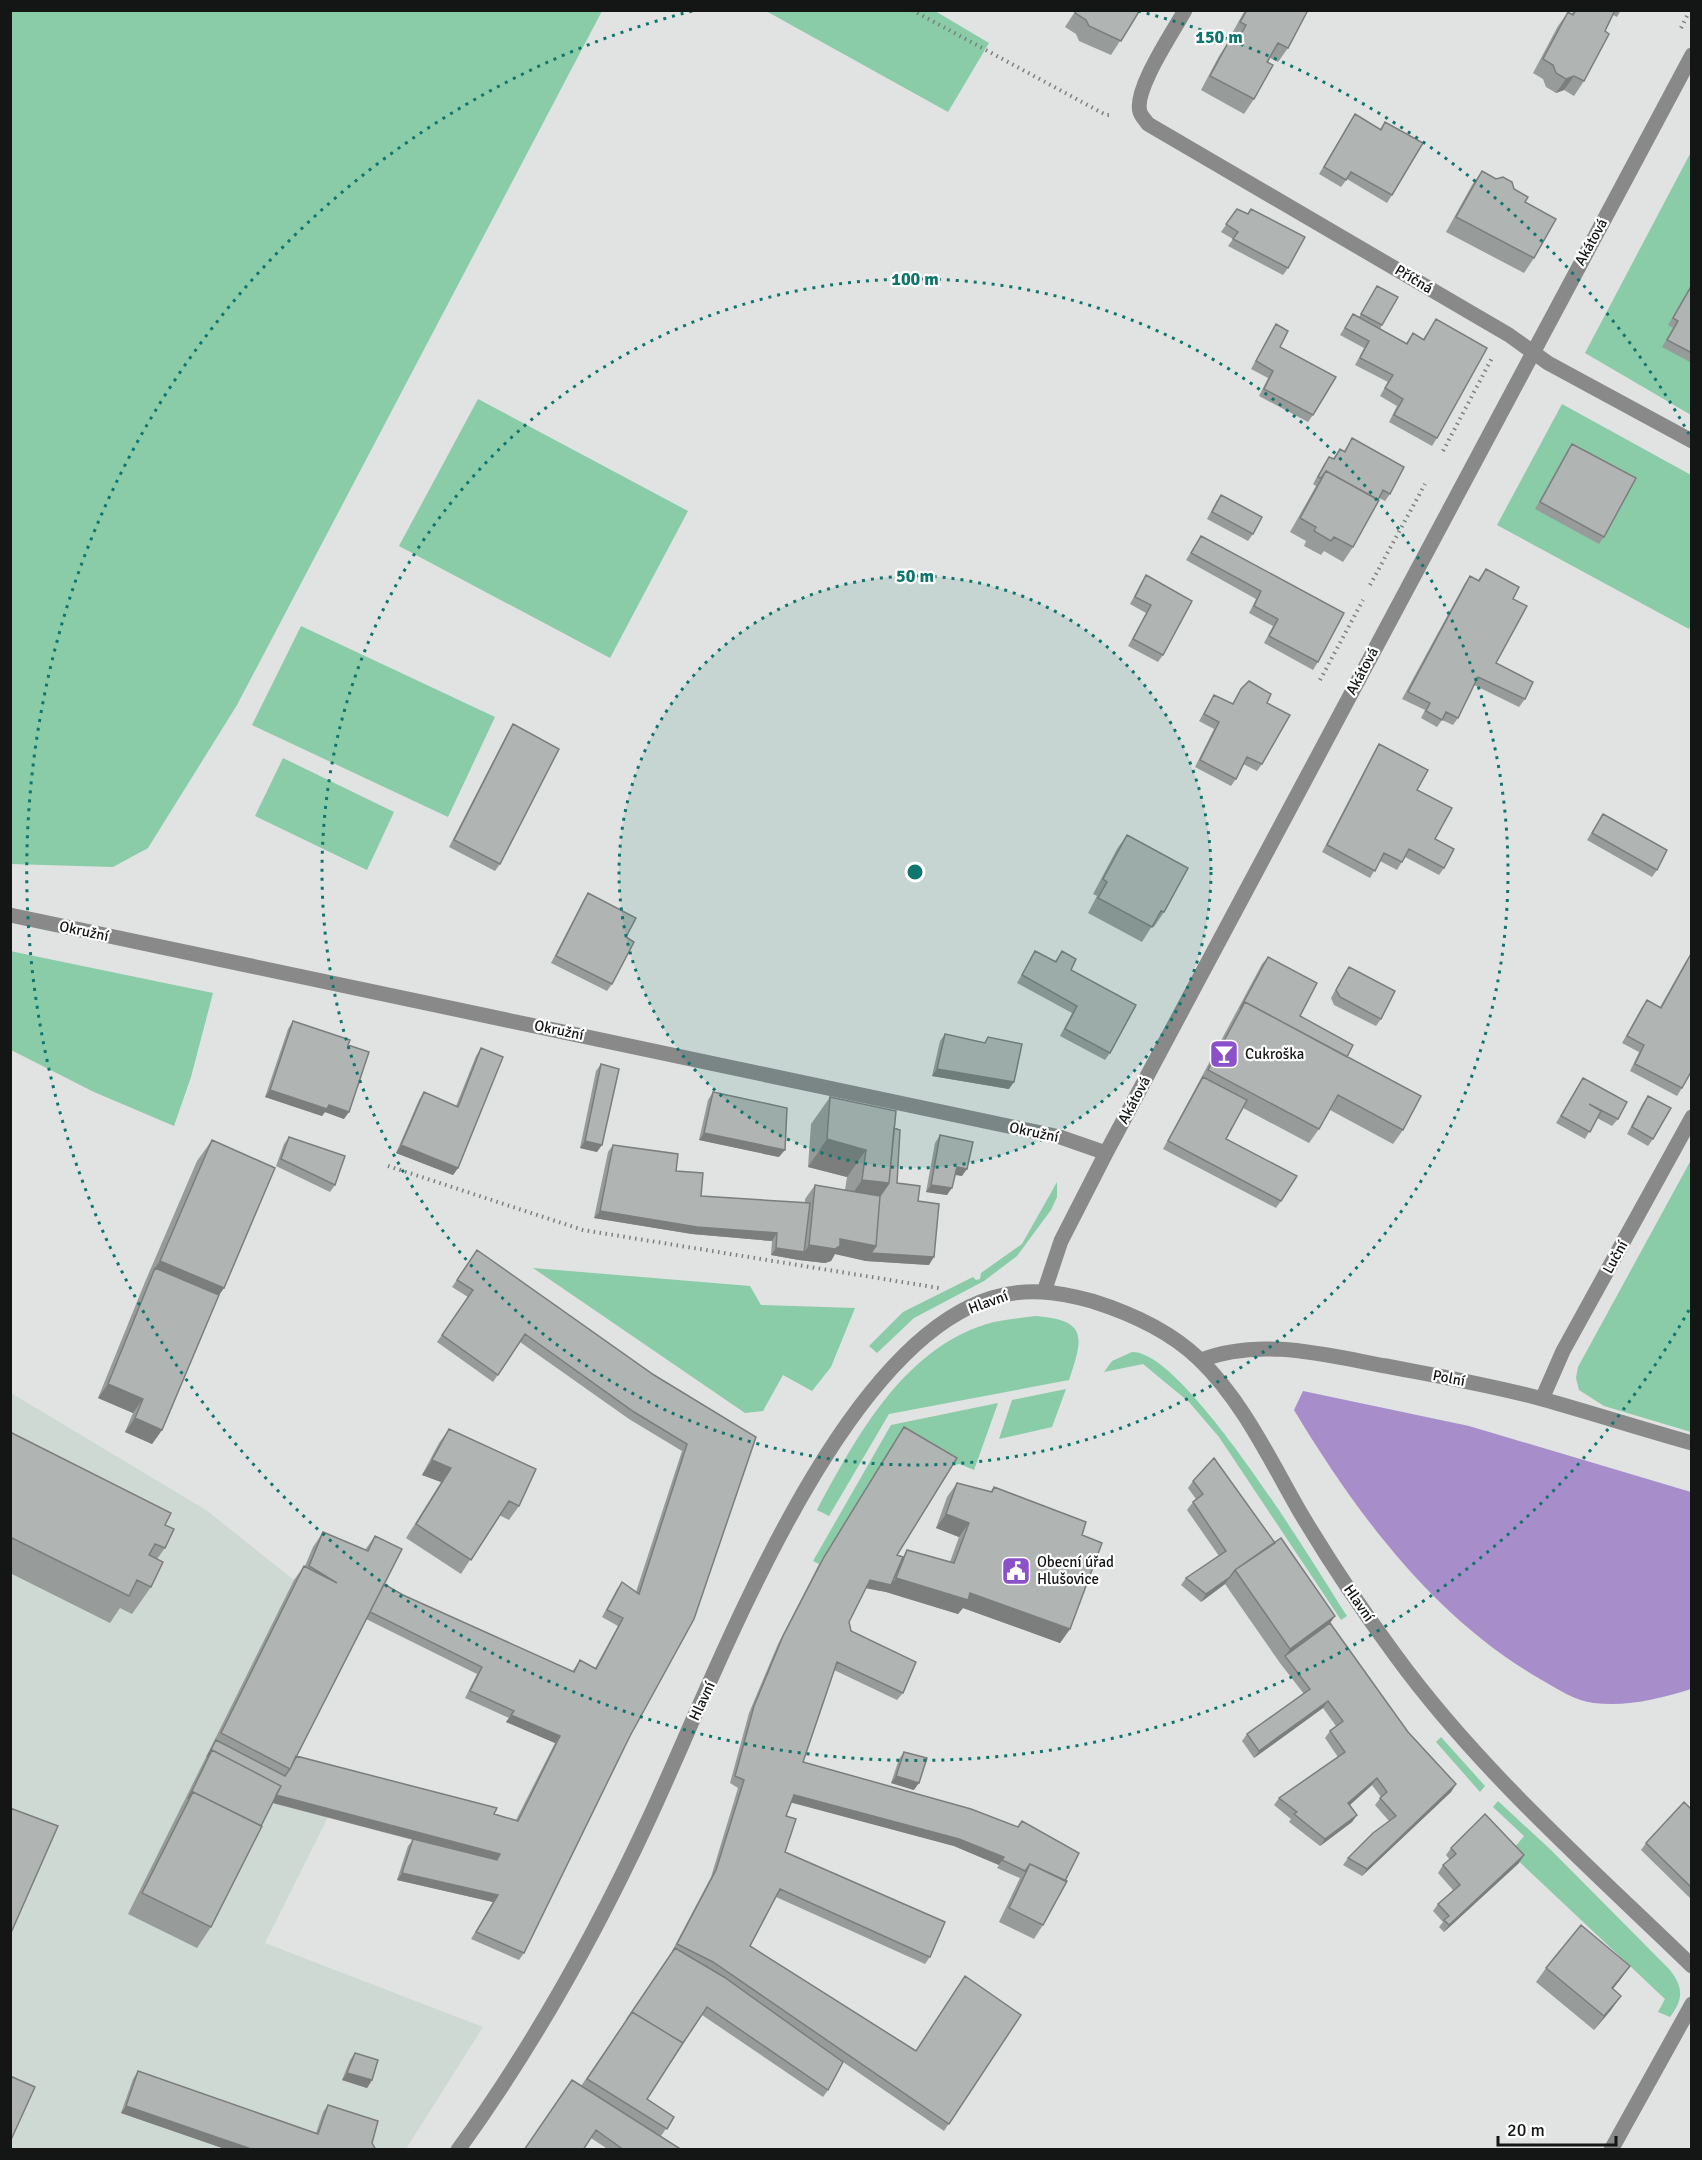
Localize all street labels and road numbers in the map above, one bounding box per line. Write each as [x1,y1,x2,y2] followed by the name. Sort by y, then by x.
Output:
[1571,215,1611,269] street label: Akátová
[1392,261,1436,297] street label: Příčná
[1342,644,1382,698] street label: Akátová
[58,917,110,945] street label: Okružní
[533,1016,585,1044] street label: Okružní
[1114,1073,1154,1127] street label: Akátová
[1008,1118,1060,1146] street label: Okružní
[1599,1237,1631,1277] street label: Luční
[966,1287,1010,1317] street label: Hlavní
[1431,1366,1467,1390] street label: Polní
[1340,1581,1378,1625] street label: Hlavní
[685,1679,719,1723] street label: Hlavní

